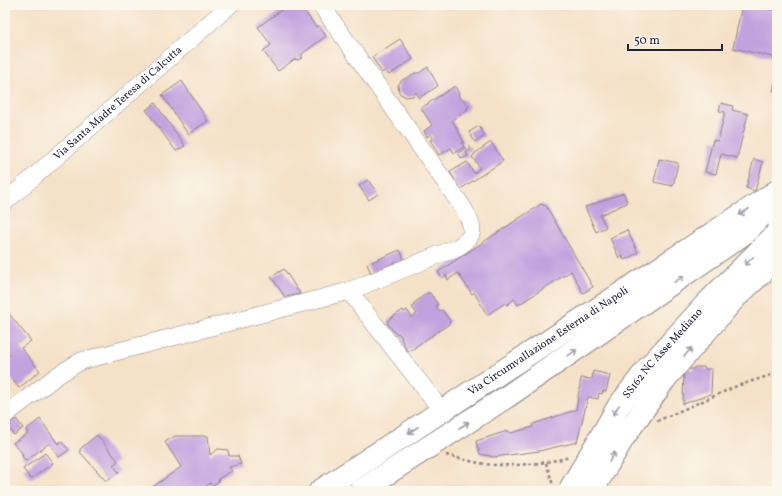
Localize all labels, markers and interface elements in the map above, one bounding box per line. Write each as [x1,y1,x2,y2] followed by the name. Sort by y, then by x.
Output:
[628,26,722,52] scale bar
[634,33,660,49] text: 50 m
[50,42,186,164] street label: Via Santa Madre Teresa di Calcutta
[739,208,750,216] one-way arrow
[744,256,754,266] one-way arrow
[673,275,684,283] one-way arrow
[465,283,631,399] street label: Via Circumvallazione Esterna di Napoli
[619,305,706,402] street label: SS162 NC Asse Mediano
[684,347,693,357] one-way arrow
[566,349,577,357] one-way arrow
[612,404,620,416] one-way arrow
[458,421,469,429] one-way arrow
[407,426,419,434] one-way arrow
[609,451,617,463] one-way arrow

